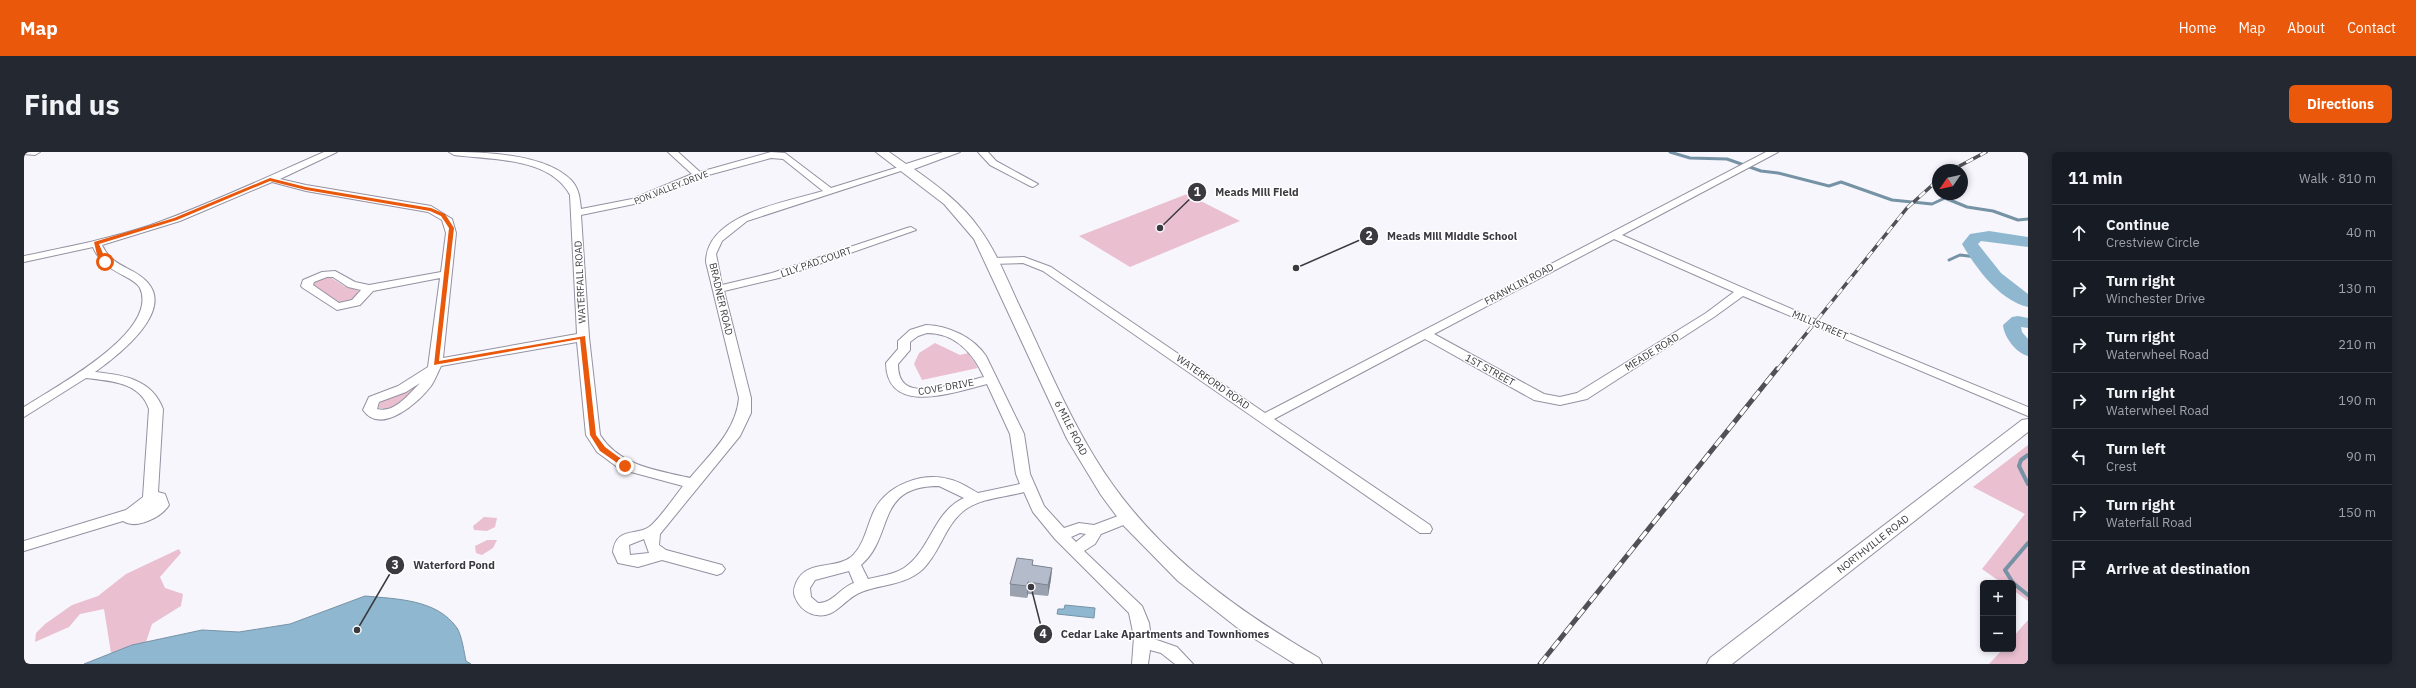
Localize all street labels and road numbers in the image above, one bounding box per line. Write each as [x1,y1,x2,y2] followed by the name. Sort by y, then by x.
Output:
[632,168,710,206] street label: PON VALLEY DRIVE
[571,240,589,324] street label: WATERFALL ROAD
[779,244,854,280] street label: LILY PAD COURT
[1482,260,1556,308] street label: FRANKLIN ROAD
[706,261,736,337] street label: BRADNER ROAD
[1790,307,1850,343] street label: MILL STREET
[1622,330,1682,374] street label: MEADE ROAD
[1463,351,1517,389] street label: 1ST STREET
[1174,352,1253,412] street label: WATERFORD ROAD
[917,376,975,398] street label: COVE DRIVE
[1052,398,1091,458] street label: 6 MILE ROAD
[1834,512,1912,576] street label: NORTHVILLE ROAD

